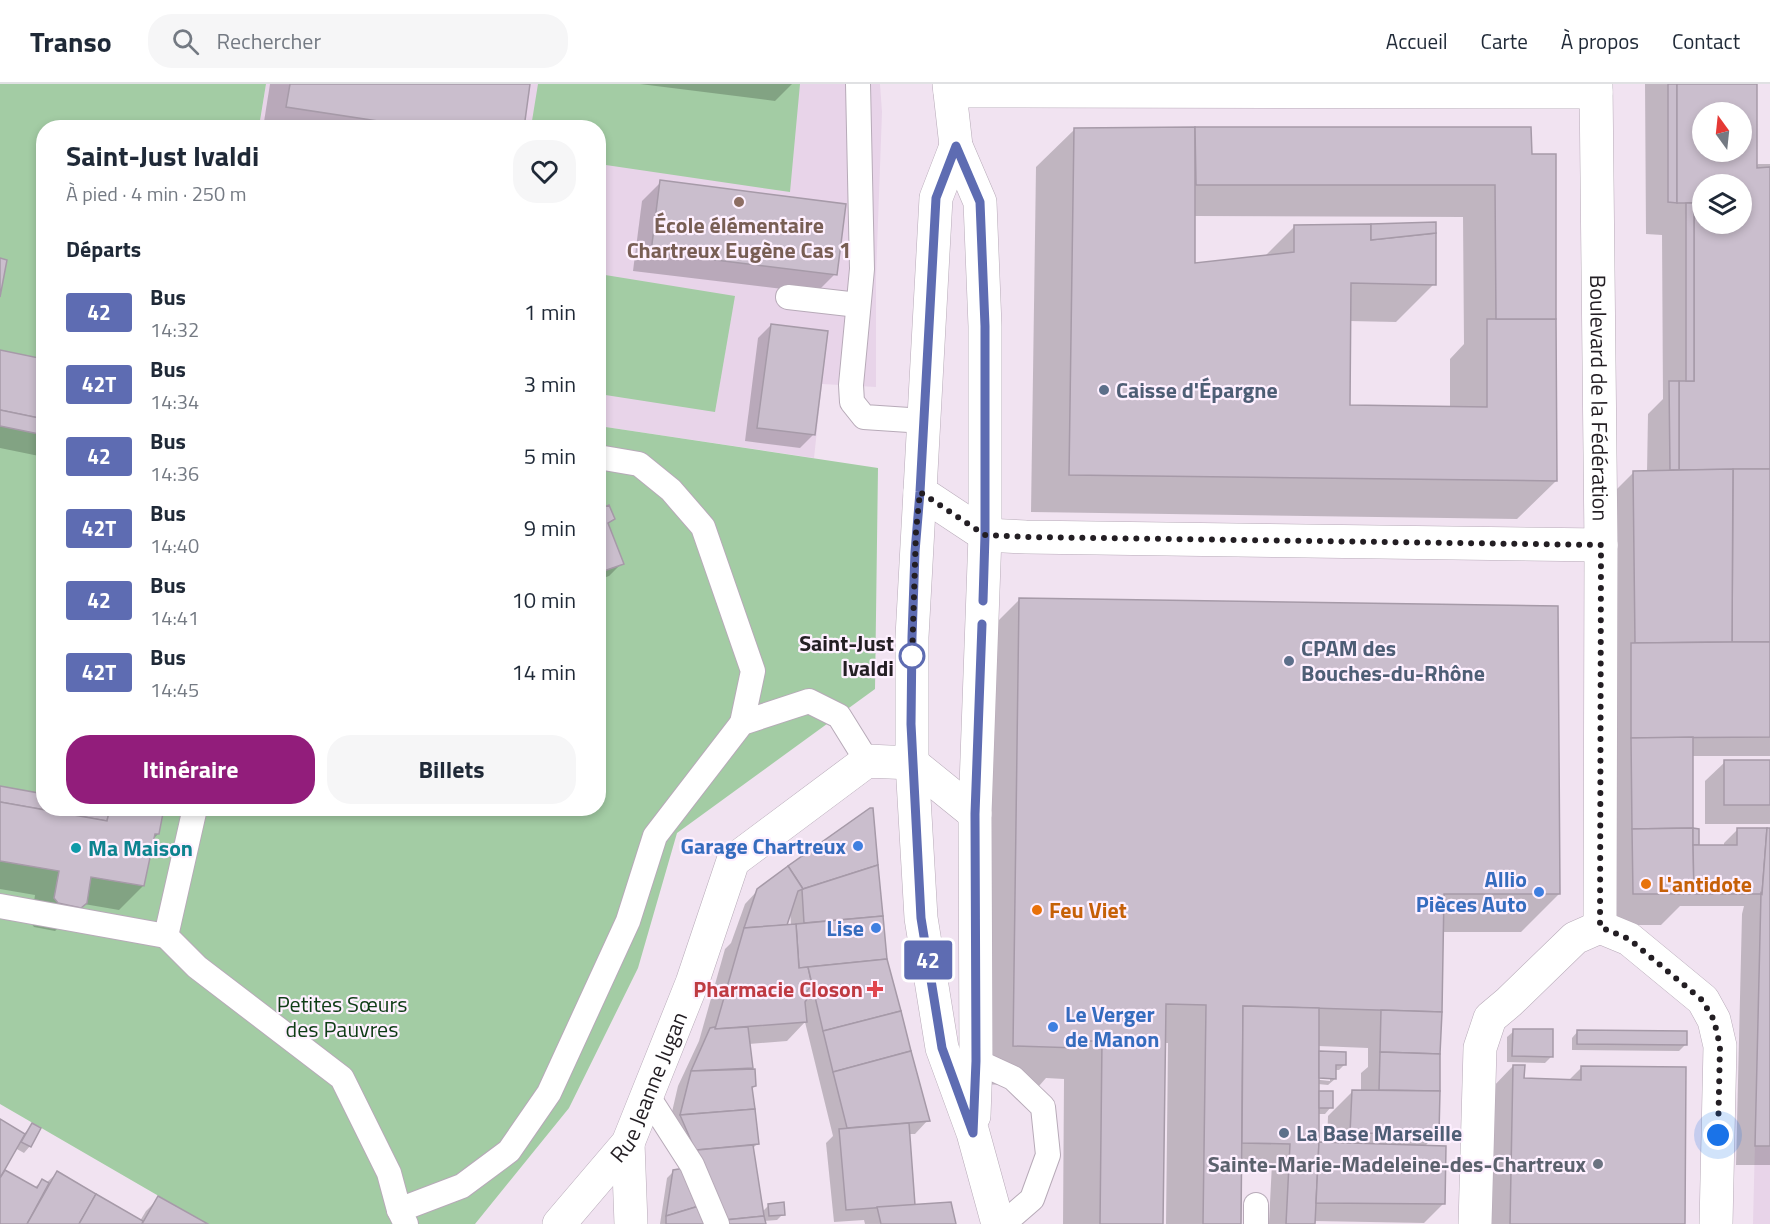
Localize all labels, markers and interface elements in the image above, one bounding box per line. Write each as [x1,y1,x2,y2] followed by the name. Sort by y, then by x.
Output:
[148,14,568,68] search box
[30,20,112,63] text: Transo
[217,24,321,58] text: Rechercher
[169,25,202,58] icon: search
[1386,25,1448,57] text: Accueil
[1481,25,1528,57] text: Carte
[1561,25,1639,57] text: À propos
[1672,25,1740,57] text: Contact
[1692,102,1752,162] north arrow
[1692,102,1752,234] map controls
[66,134,259,177] text: Saint-Just Ivaldi
[513,140,576,203] button: heart
[1692,174,1752,234] button: layers
[66,178,246,209] text: À pied · 4 min · 250 m
[732,195,746,209] marker: École élémentaire Chartreux Eugène Cas 1
[627,208,851,267] place label: École élémentaire Chartreux Eugène Cas 1
[66,232,141,266] text: Départs
[1581,275,1618,521] street label: Boulevard de la Fédération
[150,280,186,314] text: Bus
[524,295,576,329] text: 1 min
[87,296,111,328] text: 42
[150,314,199,345] text: 14:32
[150,352,186,386] text: Bus
[524,367,576,401] text: 3 min
[82,368,116,400] text: 42T
[1116,373,1278,407] place label: Caisse d'Épargne
[1097,383,1111,397] marker: Caisse d'Épargne
[150,386,199,417] text: 14:34
[150,424,186,458] text: Bus
[524,439,576,473] text: 5 min
[87,440,111,472] text: 42
[150,458,199,489] text: 14:36
[150,496,186,530] text: Bus
[524,511,576,545] text: 9 min
[82,512,116,544] text: 42T
[150,530,199,561] text: 14:40
[150,568,186,602] text: Bus
[511,583,576,617] text: 10 min
[87,584,111,616] text: 42
[150,602,199,633] text: 14:41
[799,626,894,685] place label: Saint-Just Ivaldi
[1301,631,1485,690] place label: CPAM des Bouches-du-Rhône
[150,640,186,674] text: Bus
[899,643,925,669] marker: Saint-Just Ivaldi
[1282,654,1296,668] marker: CPAM des Bouches-du-Rhône
[511,655,576,689] text: 14 min
[82,656,116,688] text: 42T
[150,674,199,705] text: 14:45
[66,735,315,804] button: Itinéraire
[327,735,576,804] button: Billets
[681,829,847,863] place label: Garage Chartreux
[88,831,193,865] place label: Ma Maison
[851,839,865,853] marker: Garage Chartreux
[69,841,83,855] marker: Ma Maison
[1416,862,1527,921] place label: Allio Pièces Auto
[1658,867,1752,901] place label: L'antidote
[1639,877,1653,891] marker: L'antidote
[1532,885,1546,899] marker: Allio Pièces Auto
[1049,893,1127,927] place label: Feu Viet
[1030,903,1044,917] marker: Feu Viet
[826,911,864,945] place label: Lise
[869,921,883,935] marker: Lise
[901,940,955,980] line badge: 42
[916,944,940,976] text: 42
[693,972,863,1006] place label: Pharmacie Closon
[868,982,882,996] marker: Pharmacie Closon
[277,987,407,1046] park label: Petites Sœurs des Pauvres
[1065,997,1159,1056] place label: Le Verger de Manon
[601,1006,696,1170] street label: Rue Jeanne Jugan
[1046,1020,1060,1034] marker: Le Verger de Manon
[1296,1116,1462,1150] place label: La Base Marseille
[1703,1120,1733,1150] your location
[1277,1126,1291,1140] marker: La Base Marseille
[1208,1147,1587,1181] place label: Sainte-Marie-Madeleine-des-Chartreux
[1591,1157,1605,1171] marker: Sainte-Marie-Madeleine-des-Chartreux

